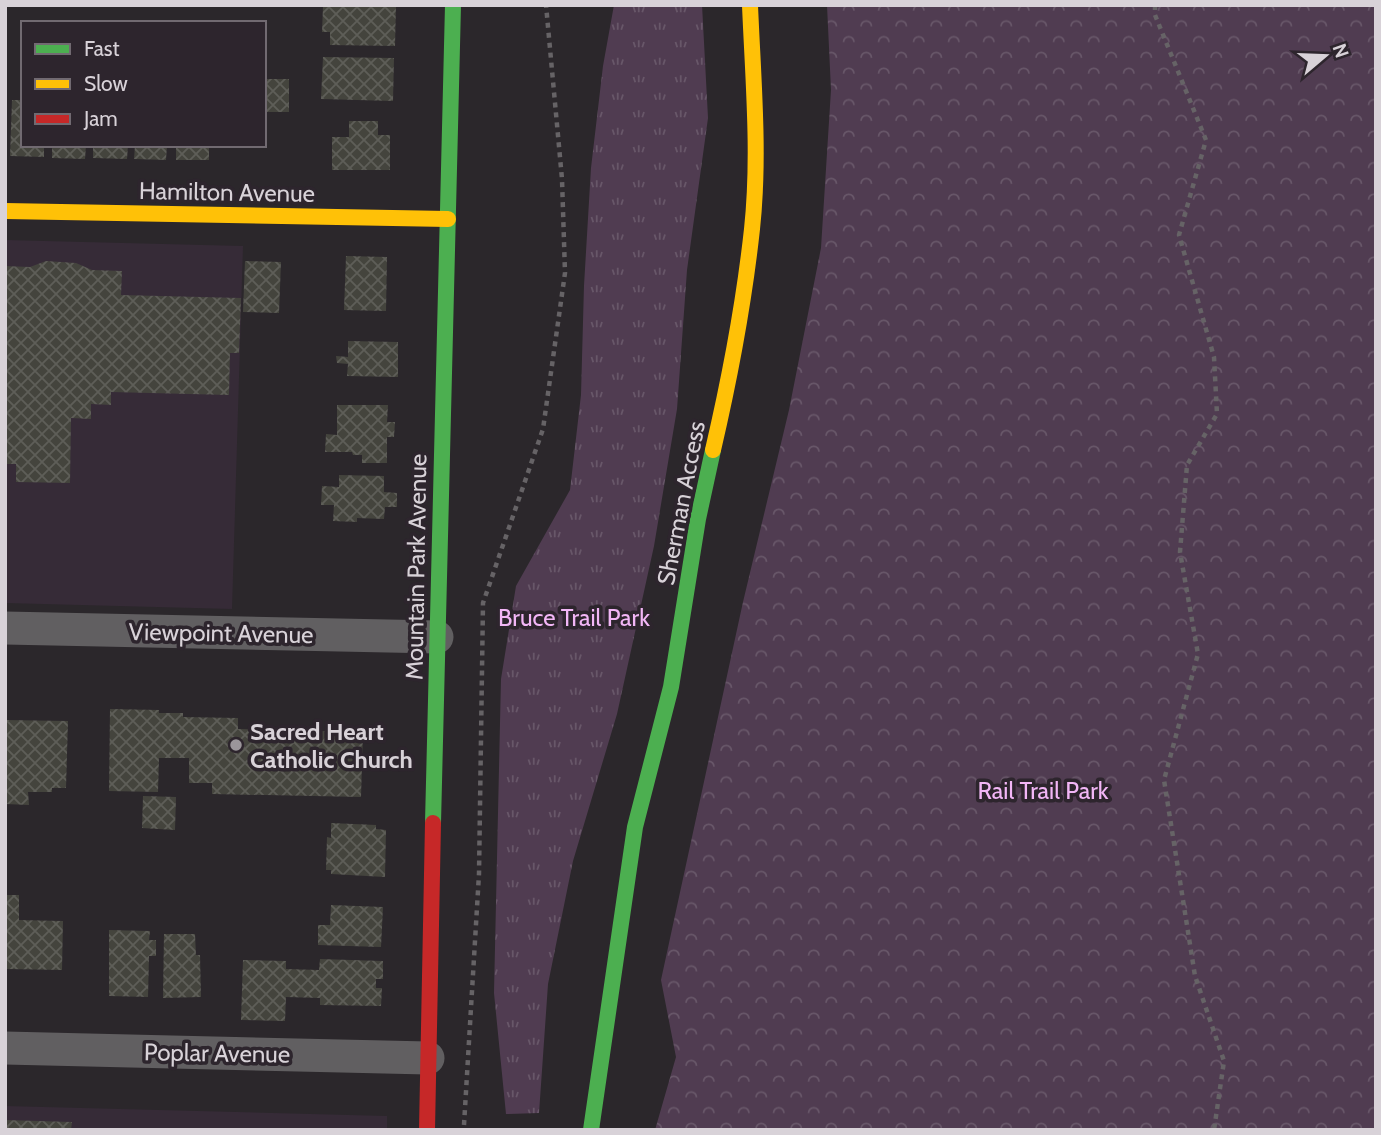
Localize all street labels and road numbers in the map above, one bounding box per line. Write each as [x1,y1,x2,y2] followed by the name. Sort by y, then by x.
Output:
[139,176,315,208] street label: Hamilton Avenue
[651,419,711,587] street label: Sherman Access
[400,454,432,680] street label: Mountain Park Avenue
[128,617,314,649] street label: Viewpoint Avenue
[144,1037,290,1069] street label: Poplar Avenue

